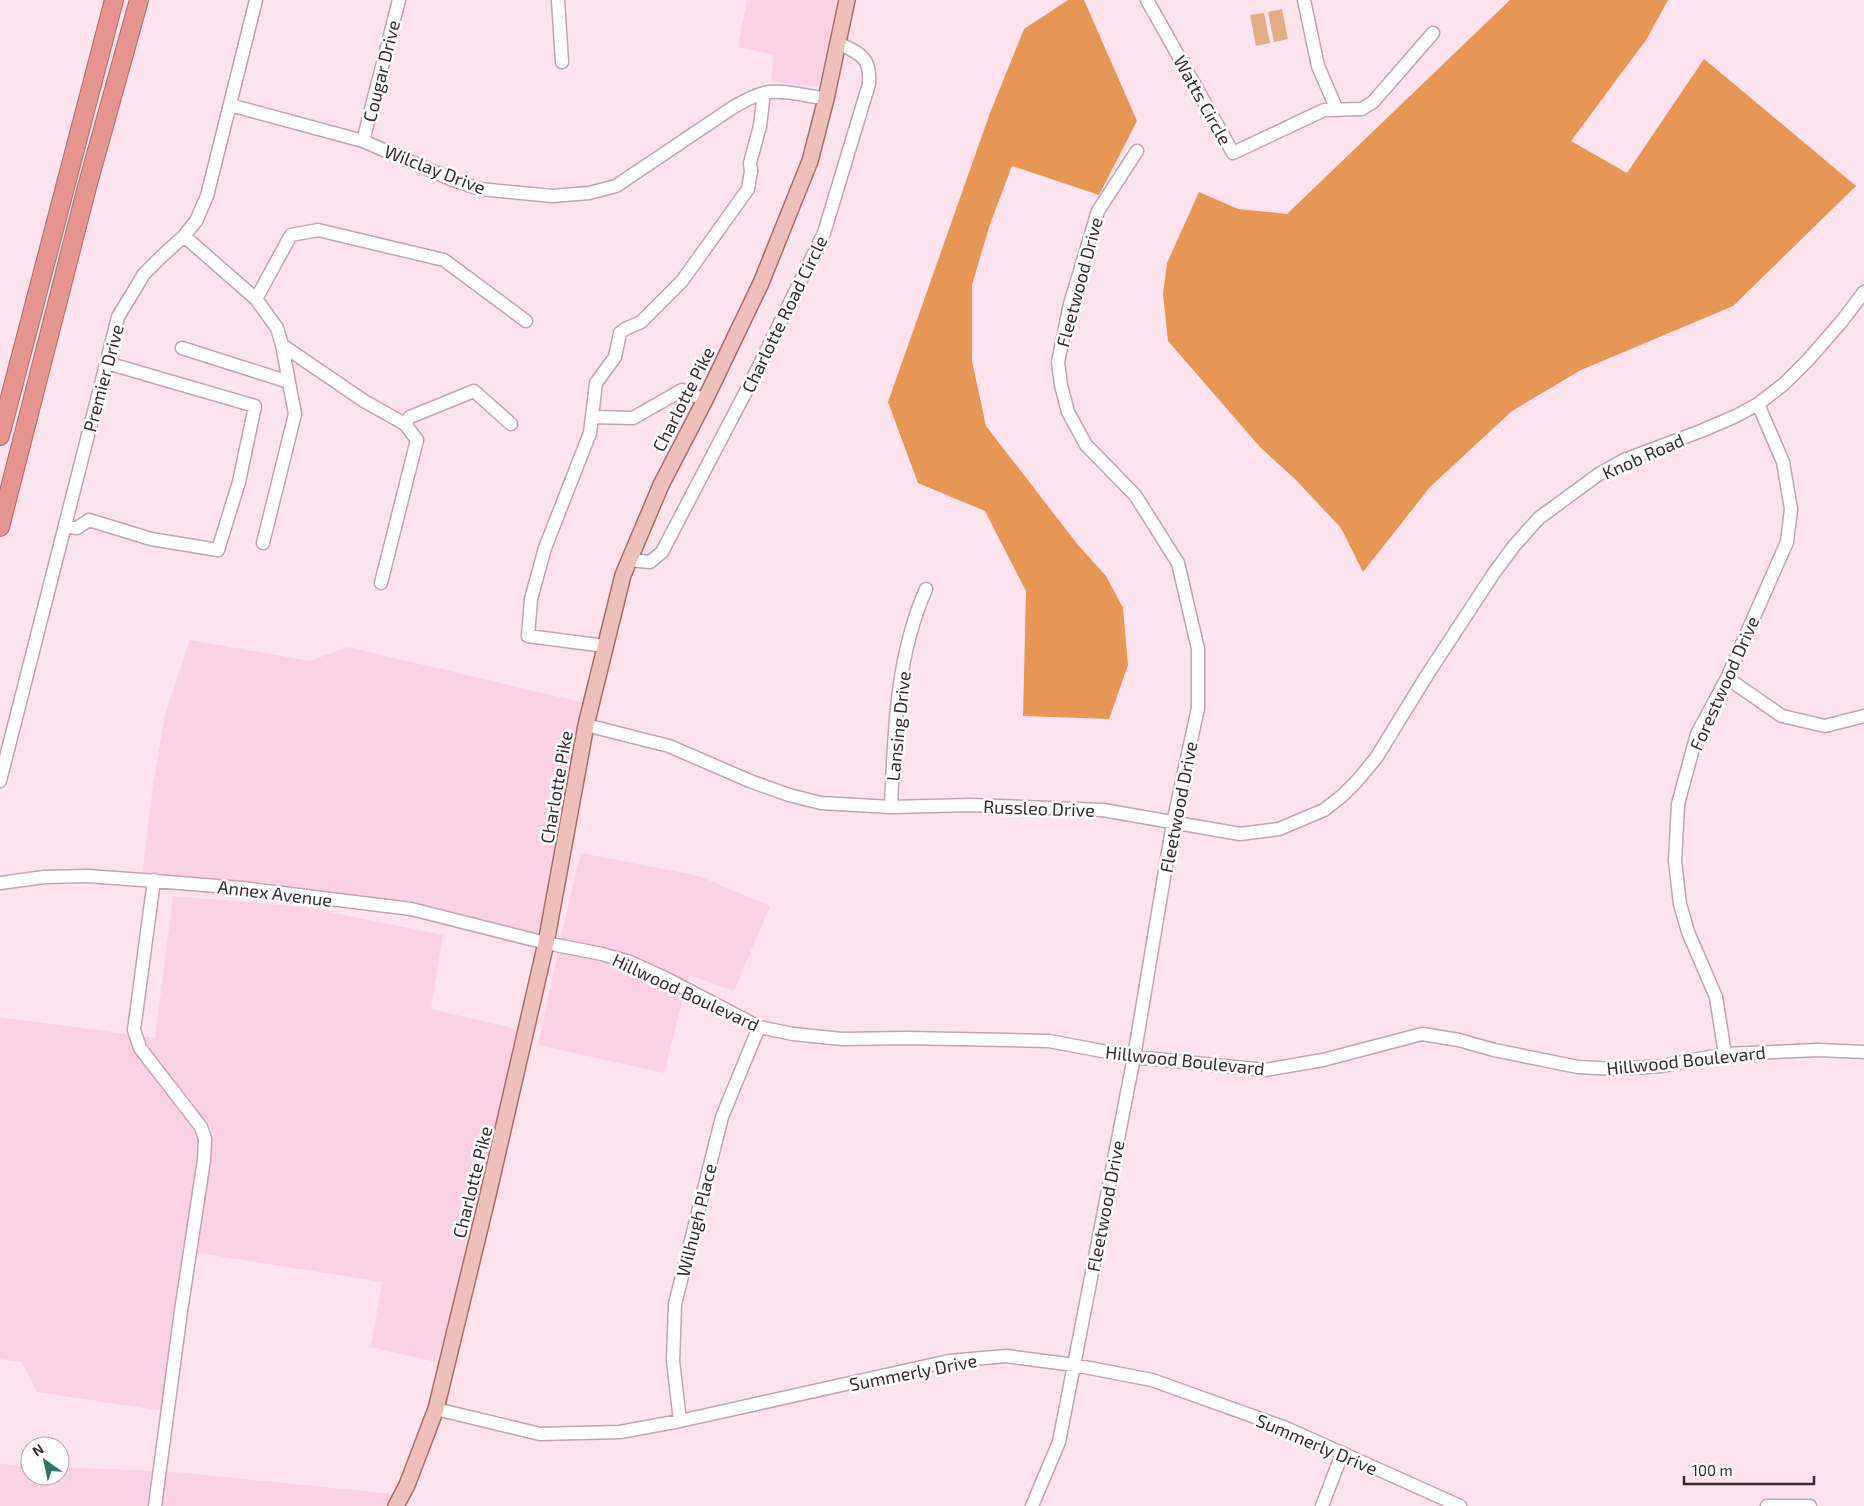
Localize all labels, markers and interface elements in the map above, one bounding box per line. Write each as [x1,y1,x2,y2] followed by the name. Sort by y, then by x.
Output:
[358,18,404,124] street label: Cougar Drive
[1169,51,1237,149] street label: Watts Circle
[381,140,489,198] street label: Wilclay Drive
[1051,215,1107,349] street label: Fleetwood Drive
[736,232,832,396] street label: Charlotte Road Circle
[78,322,128,434] street label: Premier Drive
[647,343,719,455] street label: Charlotte Pike
[1599,428,1687,484] street label: Knob Road
[1685,612,1763,754] street label: Forestwood Drive
[881,670,915,782] street label: Lansing Drive
[535,729,577,845] street label: Charlotte Pike
[1154,739,1202,875] street label: Fleetwood Drive
[983,795,1095,821] street label: Russleo Drive
[216,875,334,911] street label: Annex Avenue
[609,948,763,1036] street label: Hillwood Boulevard
[1104,1041,1266,1079] street label: Hillwood Boulevard
[1605,1041,1767,1079] street label: Hillwood Boulevard
[447,1124,497,1240] street label: Charlotte Pike
[1081,1138,1129,1274] street label: Fleetwood Drive
[671,1161,721,1279] street label: Wilhugh Place
[847,1349,979,1395] street label: Summerly Drive
[1253,1409,1381,1479] street label: Summerly Drive
[20,1436,70,1486] north arrow
[29,1440,47,1460] text: N
[1684,1454,1814,1486] scale bar
[1692,1461,1733,1479] text: 100 m

